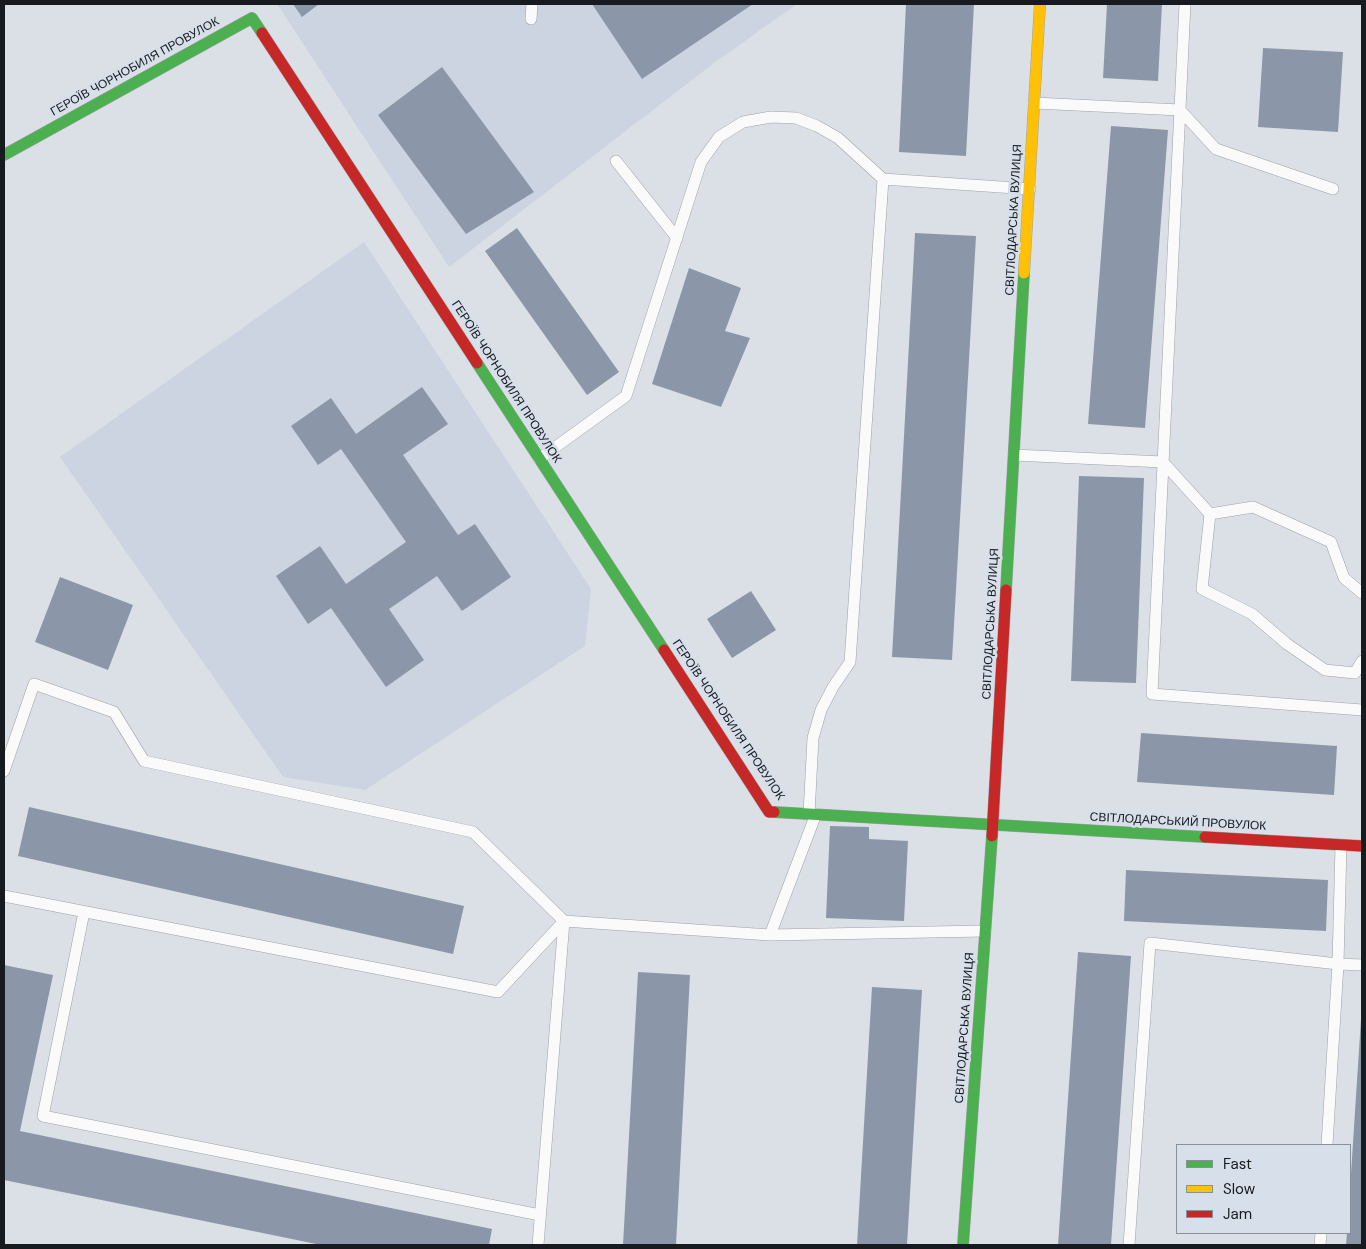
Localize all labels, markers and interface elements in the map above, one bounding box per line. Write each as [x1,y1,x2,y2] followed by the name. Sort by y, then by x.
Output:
[48,15,222,119] street label: ГЕРОЇВ ЧОРНОБИЛЯ ПРОВУЛОК
[1003,144,1025,296] street label: СВІТЛОДАРСЬКА ВУЛИЦЯ
[448,298,564,466] street label: ГЕРОЇВ ЧОРНОБИЛЯ ПРОВУЛОК
[980,548,1002,700] street label: СВІТЛОДАРСЬКА ВУЛИЦЯ
[669,637,787,803] street label: ГЕРОЇВ ЧОРНОБИЛЯ ПРОВУЛОК
[1089,810,1267,834] street label: СВІТЛОДАРСЬКИЙ ПРОВУЛОК
[953,952,977,1104] street label: СВІТЛОДАРСЬКА ВУЛИЦЯ
[1176,1144,1351,1234] legend
[1223,1154,1252,1174] text: Fast
[1223,1179,1255,1199] text: Slow
[1223,1204,1252,1224] text: Jam

